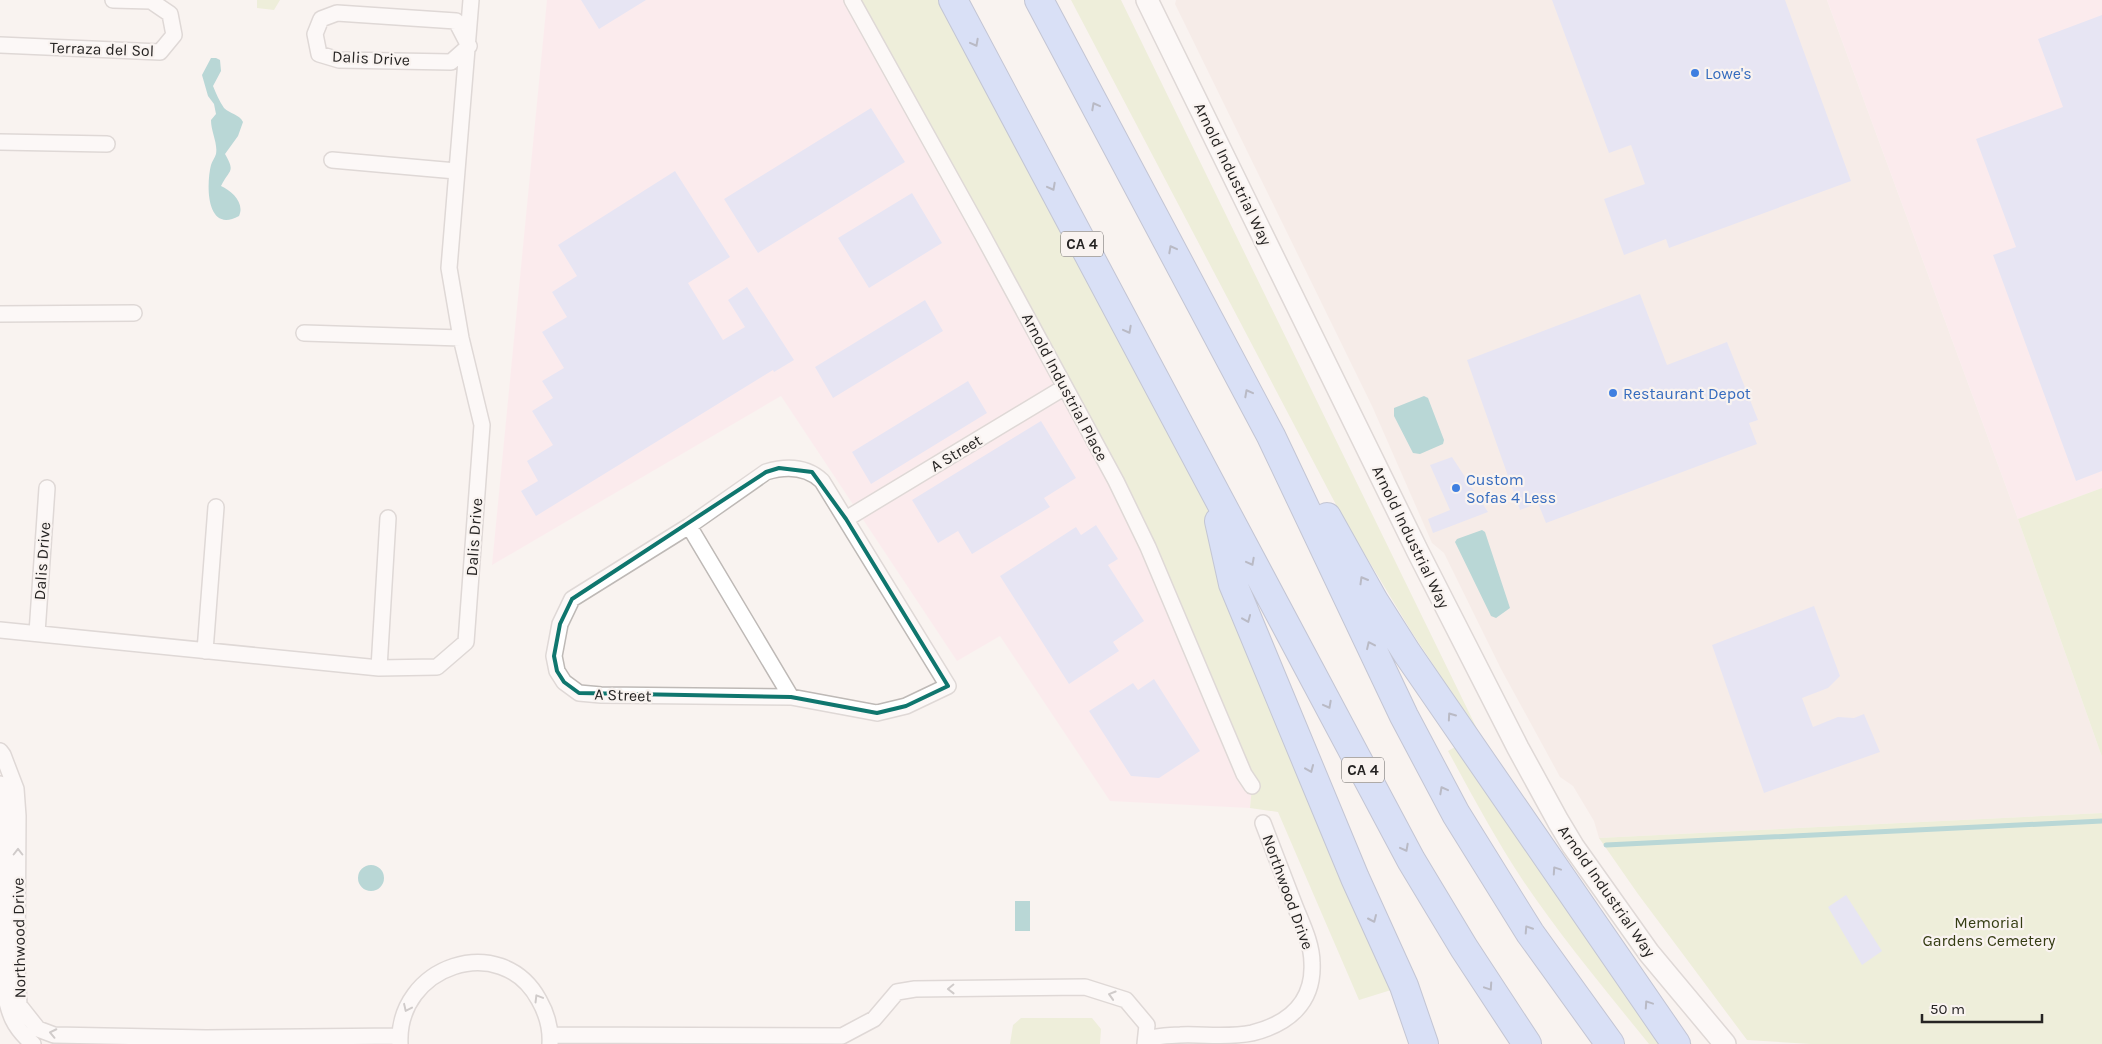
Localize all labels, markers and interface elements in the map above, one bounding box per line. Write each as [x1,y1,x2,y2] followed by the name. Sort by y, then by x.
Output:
[49,38,155,60] street label: Terraza del Sol
[969,38,979,47] one-way arrow
[331,46,411,70] street label: Dalis Drive
[1705,64,1752,83] place label: Lowe's
[1689,67,1701,79] marker: Lowe's
[1190,99,1276,249] street label: Arnold Industrial Way
[1091,102,1101,111] one-way arrow
[1046,181,1056,190] one-way arrow
[1061,232,1103,256] road number: CA 4
[1168,245,1178,254] one-way arrow
[1018,310,1112,464] street label: Arnold Industrial Place
[1122,325,1132,334] one-way arrow
[1623,384,1751,403] place label: Restaurant Depot
[1607,387,1619,399] marker: Restaurant Depot
[1244,389,1254,398] one-way arrow
[927,430,985,476] street label: A Street
[1368,462,1454,612] street label: Arnold Industrial Way
[1466,470,1556,507] place label: Custom Sofas 4 Less
[1450,482,1462,494] marker: Custom Sofas 4 Less
[462,497,486,577] street label: Dalis Drive
[30,521,54,601] street label: Dalis Drive
[1245,557,1255,566] one-way arrow
[1359,576,1369,585] one-way arrow
[1241,614,1252,623] one-way arrow
[1365,641,1376,650] one-way arrow
[594,685,652,705] street label: A Street
[1322,700,1332,709] one-way arrow
[1448,712,1457,722] one-way arrow
[1342,758,1384,782] road number: CA 4
[1303,764,1314,773] one-way arrow
[1439,786,1449,795] one-way arrow
[1554,821,1660,961] street label: Arnold Industrial Way
[1258,832,1318,952] street label: Northwood Drive
[1399,843,1409,852] one-way arrow
[13,847,23,855] one-way arrow
[1553,866,1563,875] one-way arrow
[8,877,30,999] street label: Northwood Drive
[1922,913,2056,950] park label: Memorial Gardens Cemetery
[1367,914,1378,923] one-way arrow
[1525,925,1534,934] one-way arrow
[1483,982,1493,991] one-way arrow
[947,984,954,994] one-way arrow
[1109,991,1117,1001] one-way arrow
[1922,992,2042,1024] scale bar
[534,994,544,1003] one-way arrow
[1645,1000,1654,1010] one-way arrow
[1930,1000,1965,1018] text: 50 m
[402,1003,413,1012] one-way arrow
[49,1029,58,1039] one-way arrow

